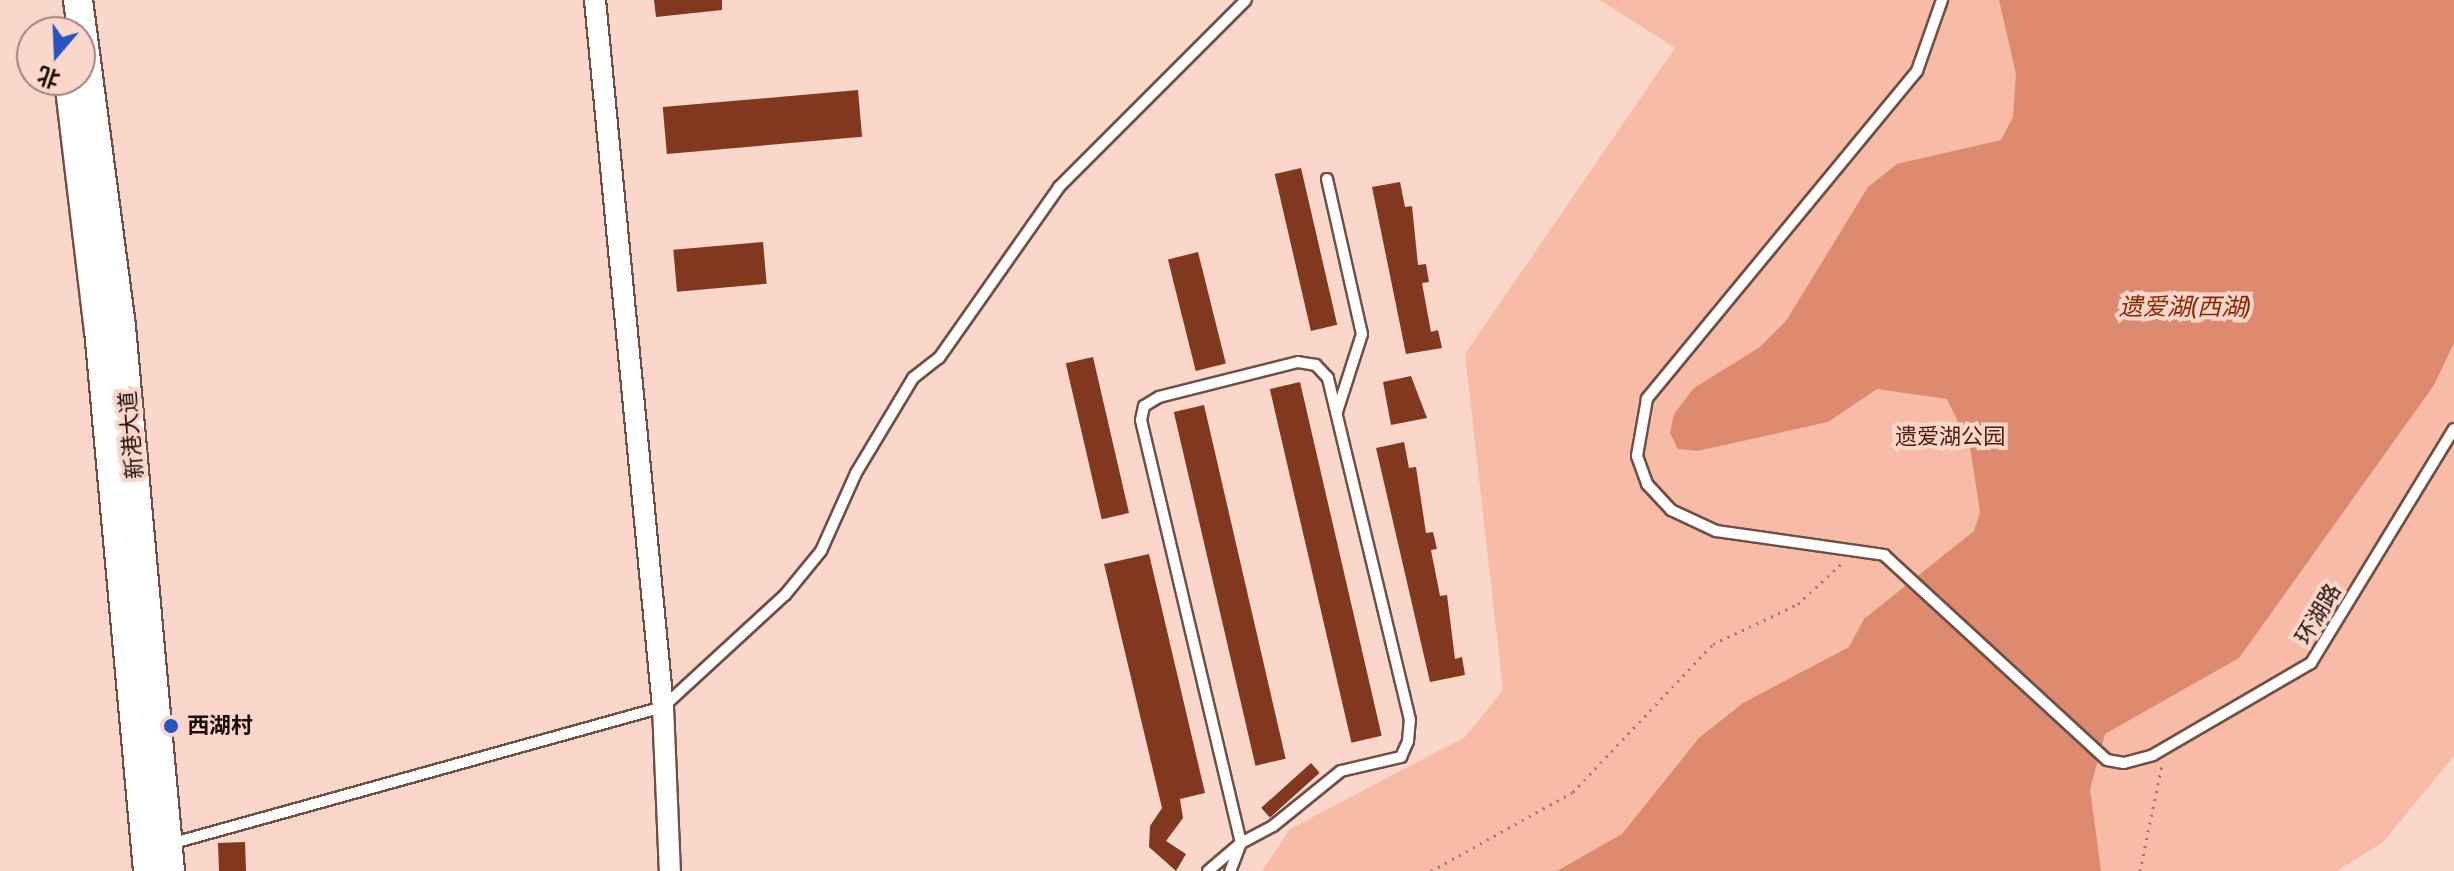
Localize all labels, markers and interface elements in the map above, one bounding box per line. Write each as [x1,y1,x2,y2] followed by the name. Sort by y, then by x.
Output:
[16,16,96,96] north arrow
[34,61,63,94] text: 北
[2119,293,2251,321] water label: 遗爱湖(西湖)
[114,390,148,480] street label: 新港大道
[1895,424,2005,450] park label: 遗爱湖公园
[2290,579,2346,649] street label: 环湖路
[187,713,253,739] place label: 西湖村
[162,717,180,735] marker: 西湖村

